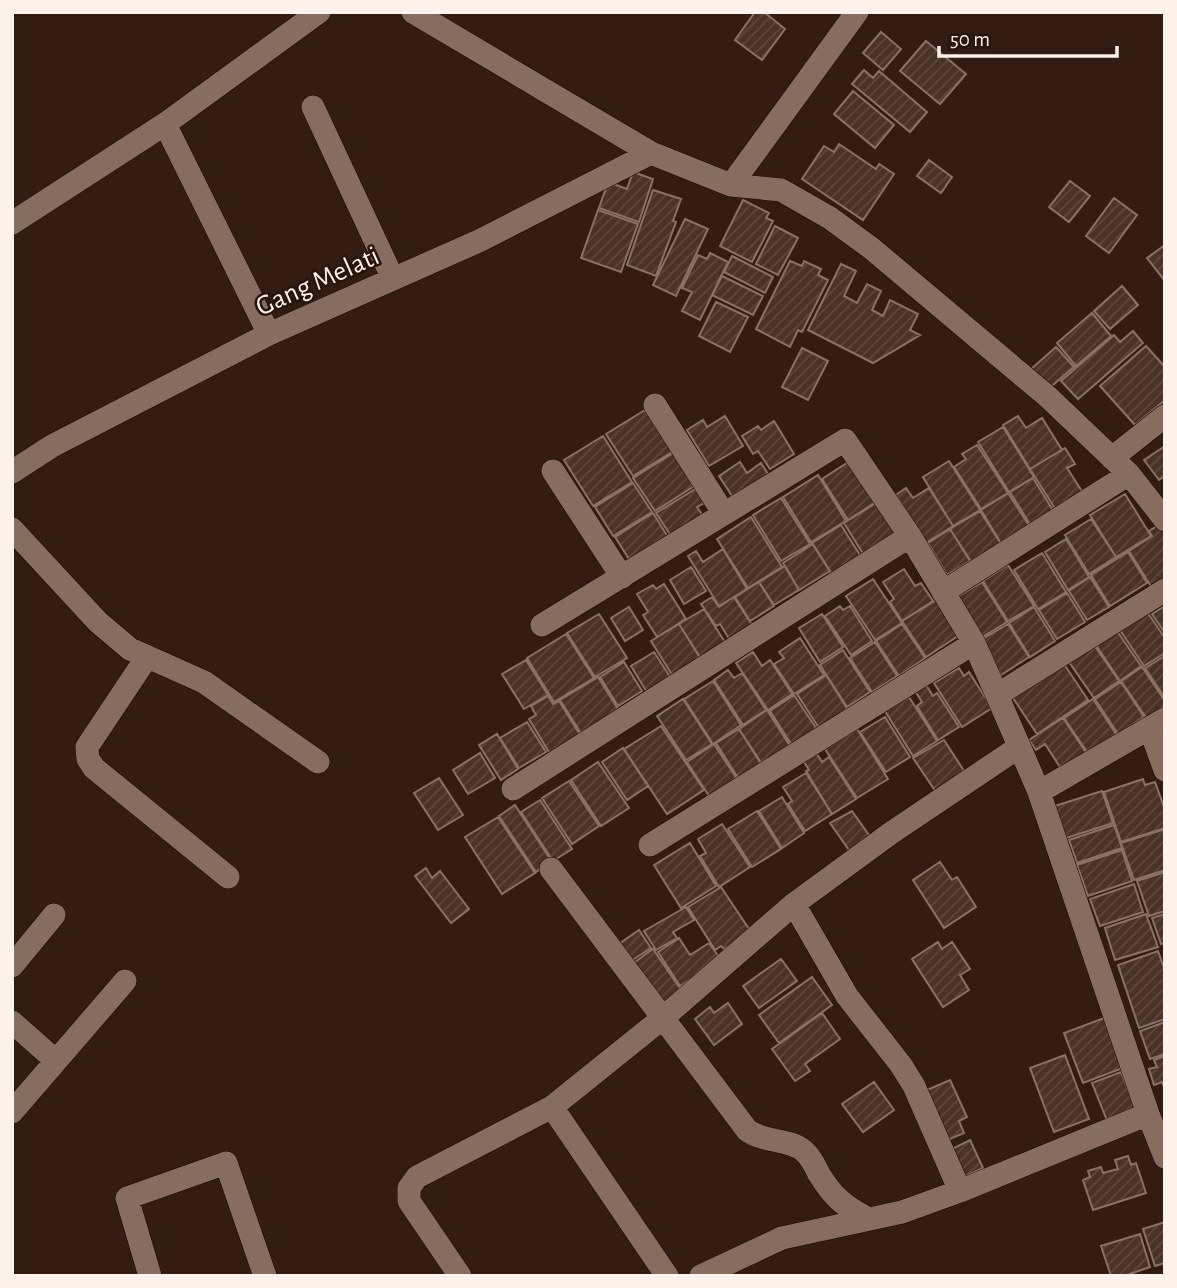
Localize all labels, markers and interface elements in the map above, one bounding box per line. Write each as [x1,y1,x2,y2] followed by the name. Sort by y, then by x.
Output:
[939,14,1118,58] scale bar
[950,29,990,50] text: 50 m
[252,242,384,321] street label: Gang Melati

